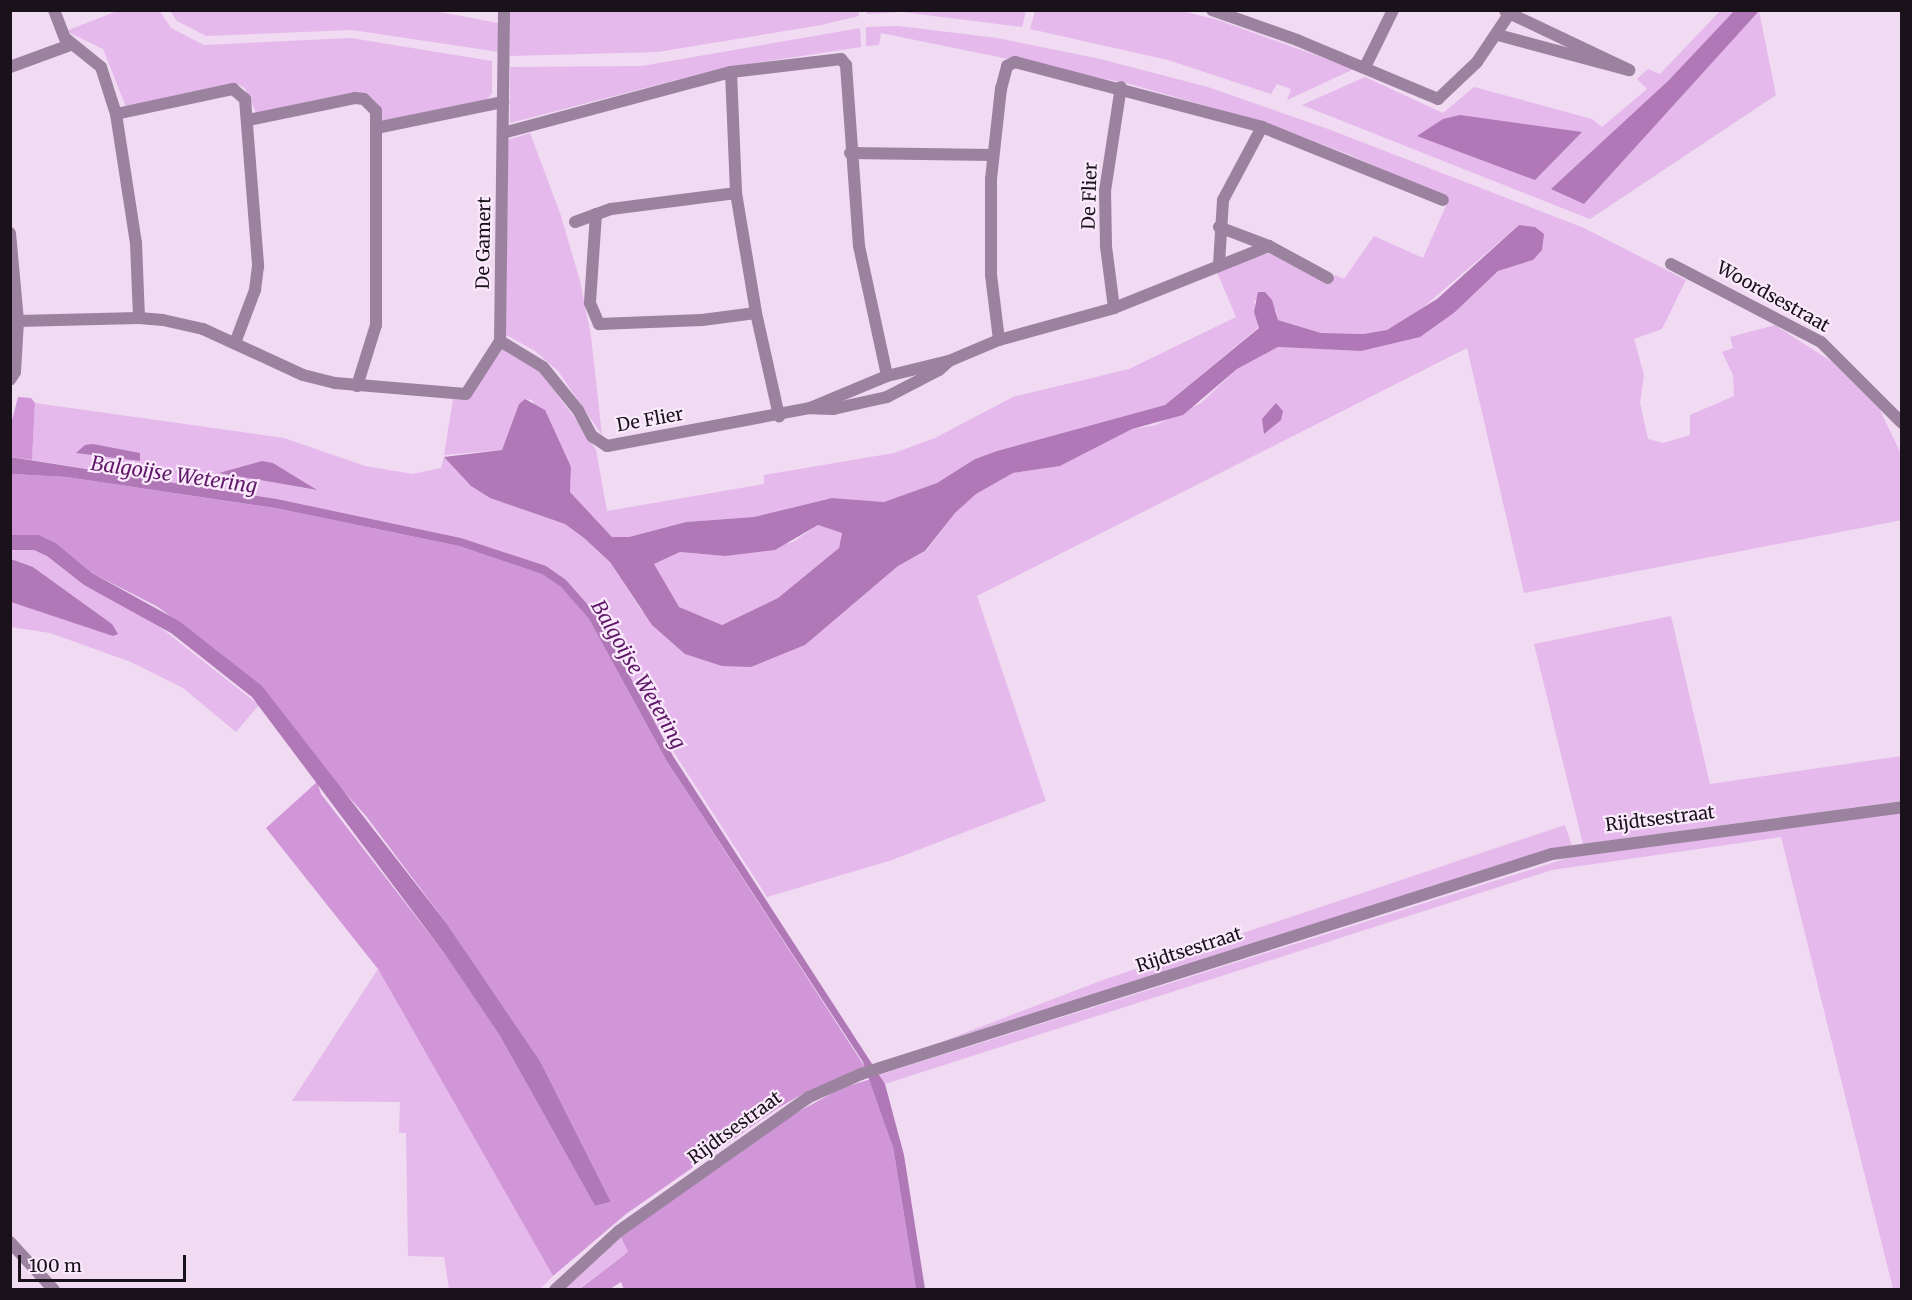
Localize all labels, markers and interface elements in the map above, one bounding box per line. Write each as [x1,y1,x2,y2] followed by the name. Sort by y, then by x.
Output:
[1078,162,1102,230] street label: De Flier
[472,196,496,290] street label: De Gamert
[1713,257,1833,337] street label: Woordsestraat
[615,404,685,436] street label: De Flier
[89,450,259,498] water label: Balgoijse Wetering
[587,595,691,753] water label: Balgoijse Wetering
[1604,802,1716,836] street label: Rijdtsestraat
[1133,923,1245,977] street label: Rijdtsestraat
[684,1087,786,1169] street label: Rijdtsestraat
[21,1243,189,1281] scale bar
[29,1254,82,1277] text: 100 m

